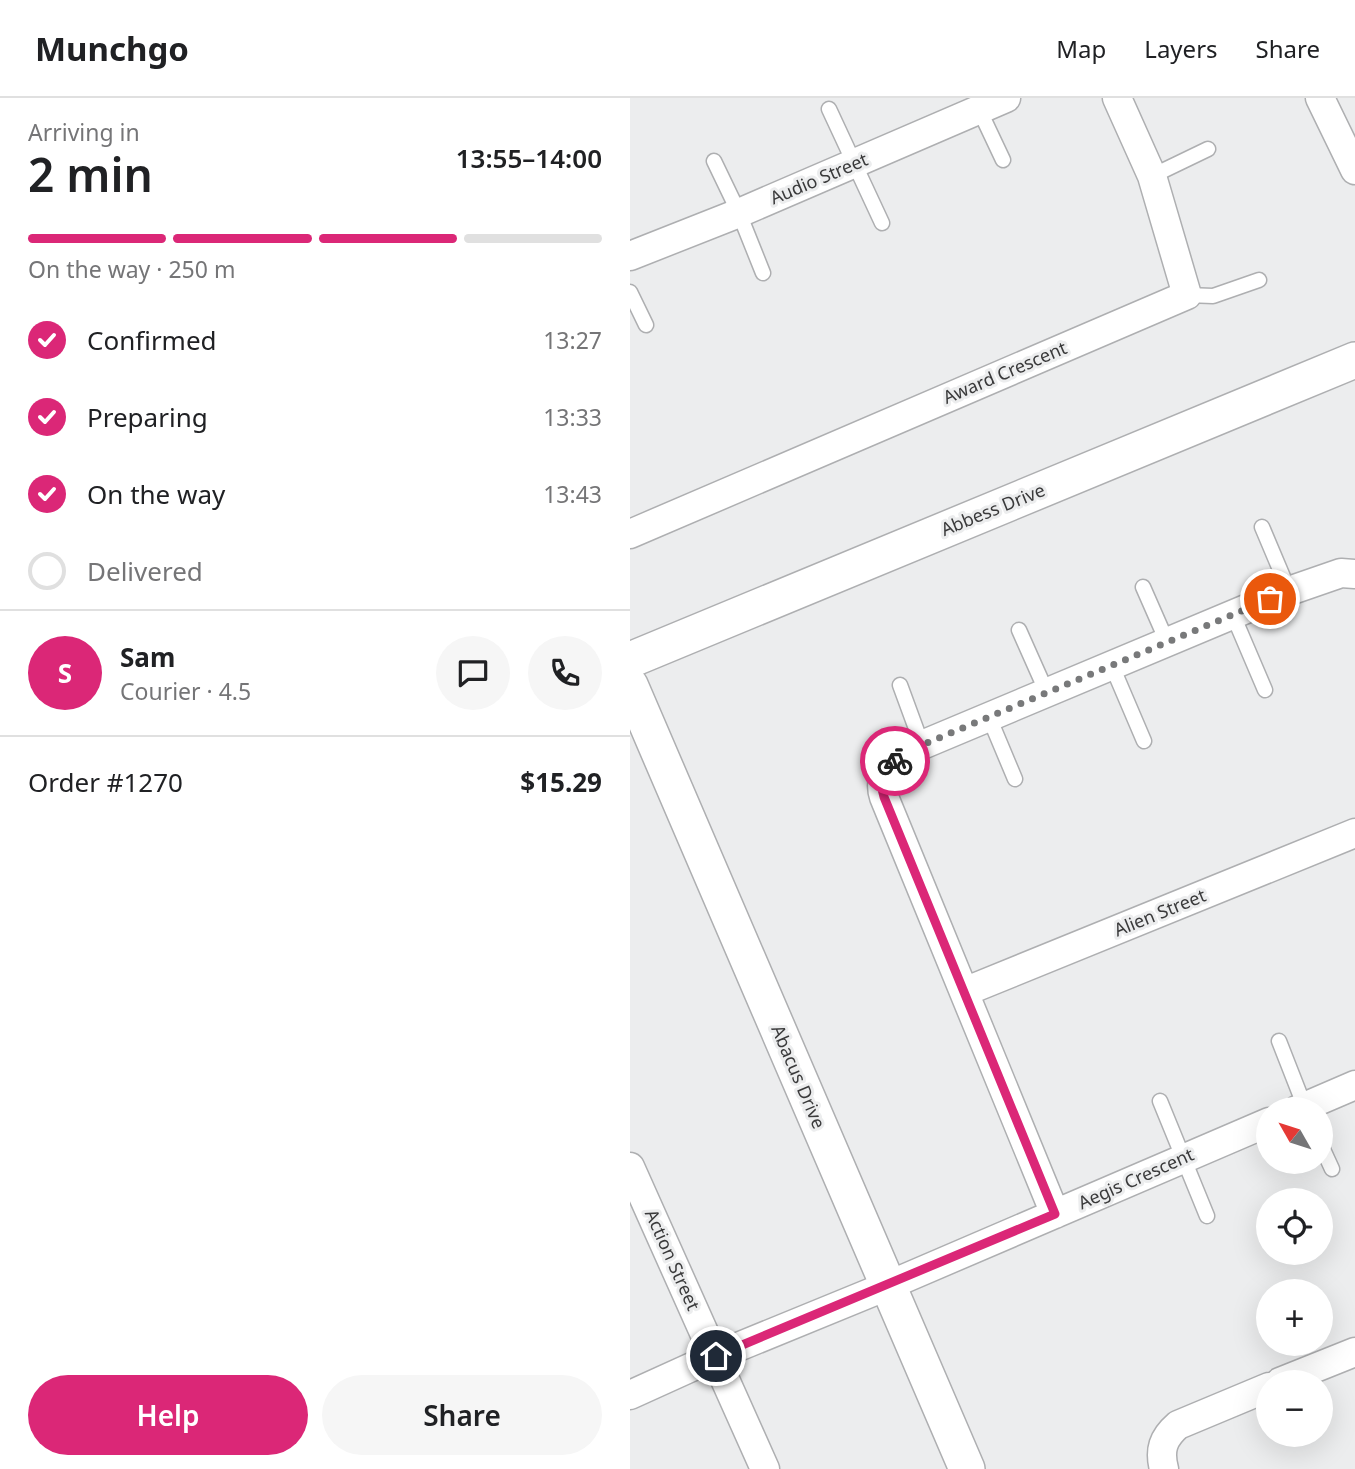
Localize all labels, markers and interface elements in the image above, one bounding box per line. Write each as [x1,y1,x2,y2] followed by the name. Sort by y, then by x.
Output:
[35,26,189,71] text: Munchgo
[1056,32,1106,65] text: Map
[1144,32,1218,65] text: Layers
[1256,32,1320,65] text: Share
[28,116,140,148] text: Arriving in
[456,140,602,176] text: 13:55–14:00
[28,143,153,205] text: 2 min
[766,146,872,209] street label: Audio Street
[28,253,235,285] text: On the way · 250 m
[28,321,66,359] icon: check
[87,322,217,358] text: Confirmed
[543,324,602,356] text: 13:27
[939,335,1071,409] street label: Award Crescent
[28,398,66,436] icon: check
[87,399,208,435] text: Preparing
[543,401,602,433] text: 13:33
[28,475,66,513] icon: check
[87,476,225,512] text: On the way
[937,477,1048,541] street label: Abbess Drive
[543,478,602,510] text: 13:43
[87,553,203,589] text: Delivered
[1240,569,1300,629] pin
[1251,580,1289,618] icon: bag
[436,636,510,710] button: chat
[528,636,602,710] button: phone
[120,639,175,675] text: Sam
[58,655,72,691] text: S
[120,675,251,707] text: Courier · 4.5
[860,726,930,796] courier
[876,742,914,780] icon: bike
[28,764,183,800] text: Order #1270
[520,764,602,800] text: $15.29
[1110,883,1210,941] street label: Alien Street
[766,1021,832,1132] street label: Abacus Drive
[1256,1097,1334,1174] north arrow
[1256,1097,1333,1447] map controls
[1074,1142,1198,1214] street label: Aegis Crescent
[1256,1188,1333,1265] button: locate
[640,1205,706,1314] street label: Action Street
[1256,1279,1333,1356] button: +
[686,1326,746,1386] pin
[697,1337,735,1375] icon: home
[1256,1370,1333,1447] button: −
[28,1375,308,1455] button: Help
[322,1375,602,1455] button: Share

